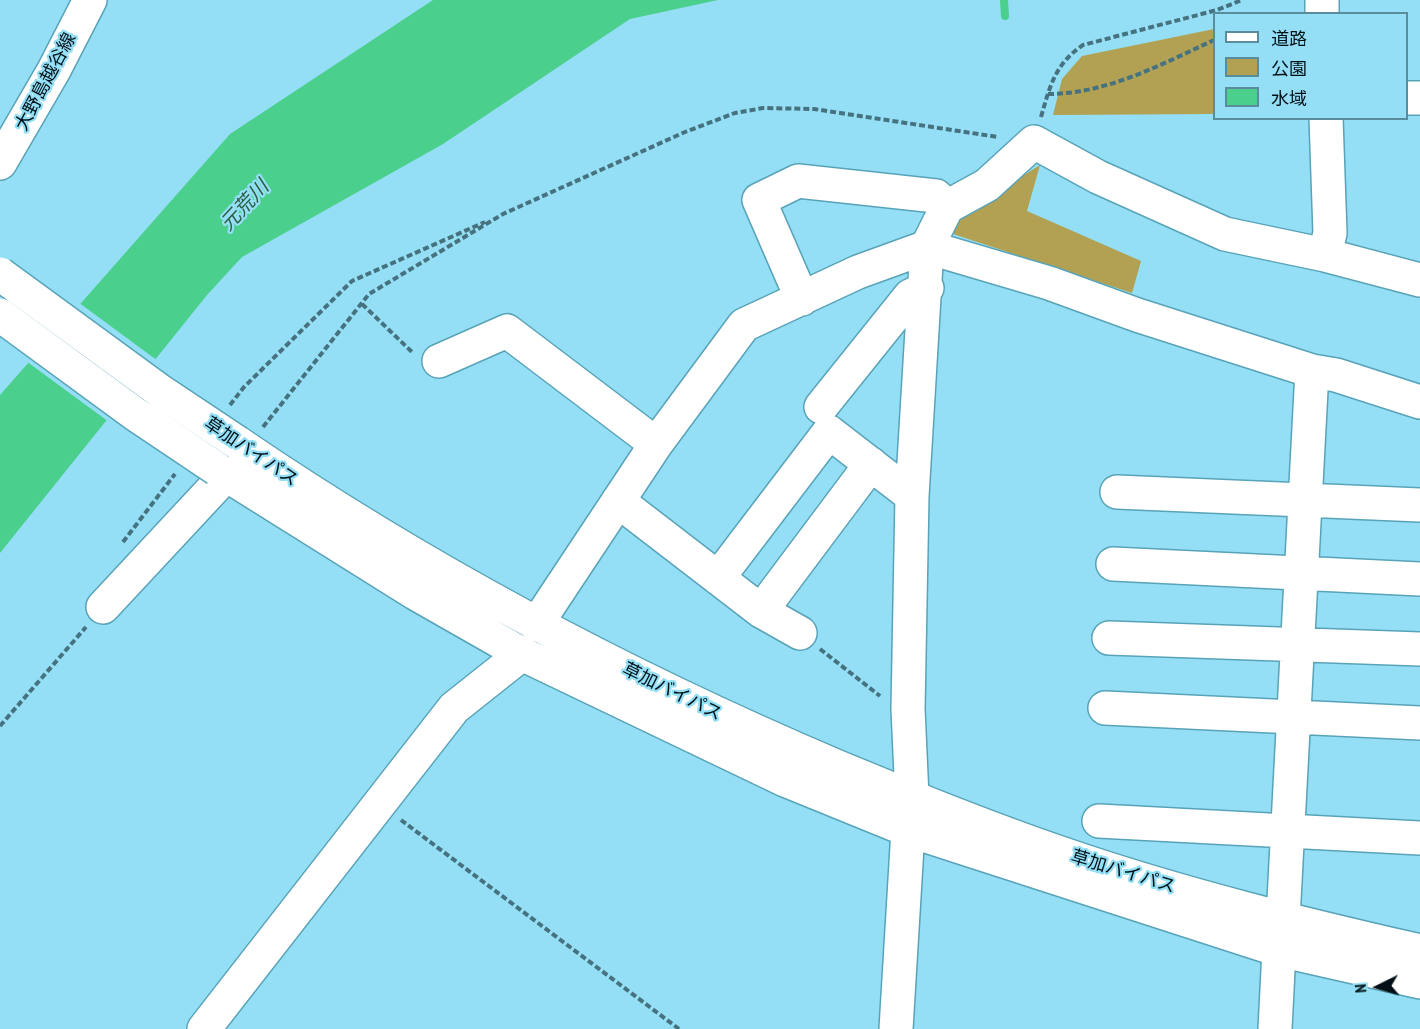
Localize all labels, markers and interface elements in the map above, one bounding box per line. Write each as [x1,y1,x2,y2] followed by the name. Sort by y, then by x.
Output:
[1213,12,1408,120] legend
[1271,27,1307,50] text: 道路
[11,29,81,135] street label: 大野島越谷線
[1271,57,1307,80] text: 公園
[1271,87,1307,110] text: 水域
[216,176,274,236] water label: 元荒川
[200,413,302,491] street label: 草加バイパス
[619,659,725,725] street label: 草加バイパス
[1068,846,1178,898] street label: 草加バイパス
[1348,957,1408,1017] north arrow
[1350,983,1370,994] text: N

